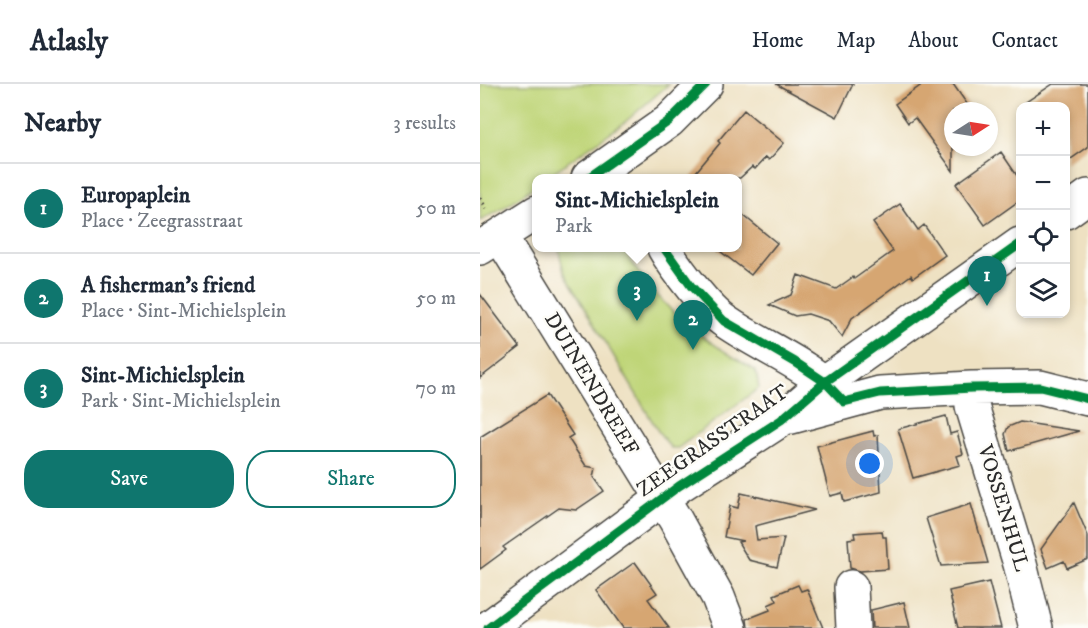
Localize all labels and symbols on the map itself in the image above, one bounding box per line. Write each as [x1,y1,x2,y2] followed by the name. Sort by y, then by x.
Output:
[944,102,998,156] north arrow
[968,256,1006,306] pin: 1
[618,272,656,321] pin: 3
[674,300,712,350] pin: 2
[538,308,644,460] street label: DUINENDREEF
[632,379,794,503] street label: ZEEGRASSTRAAT
[971,441,1035,574] street label: VOSSENHUL
[855,449,884,478] your location

